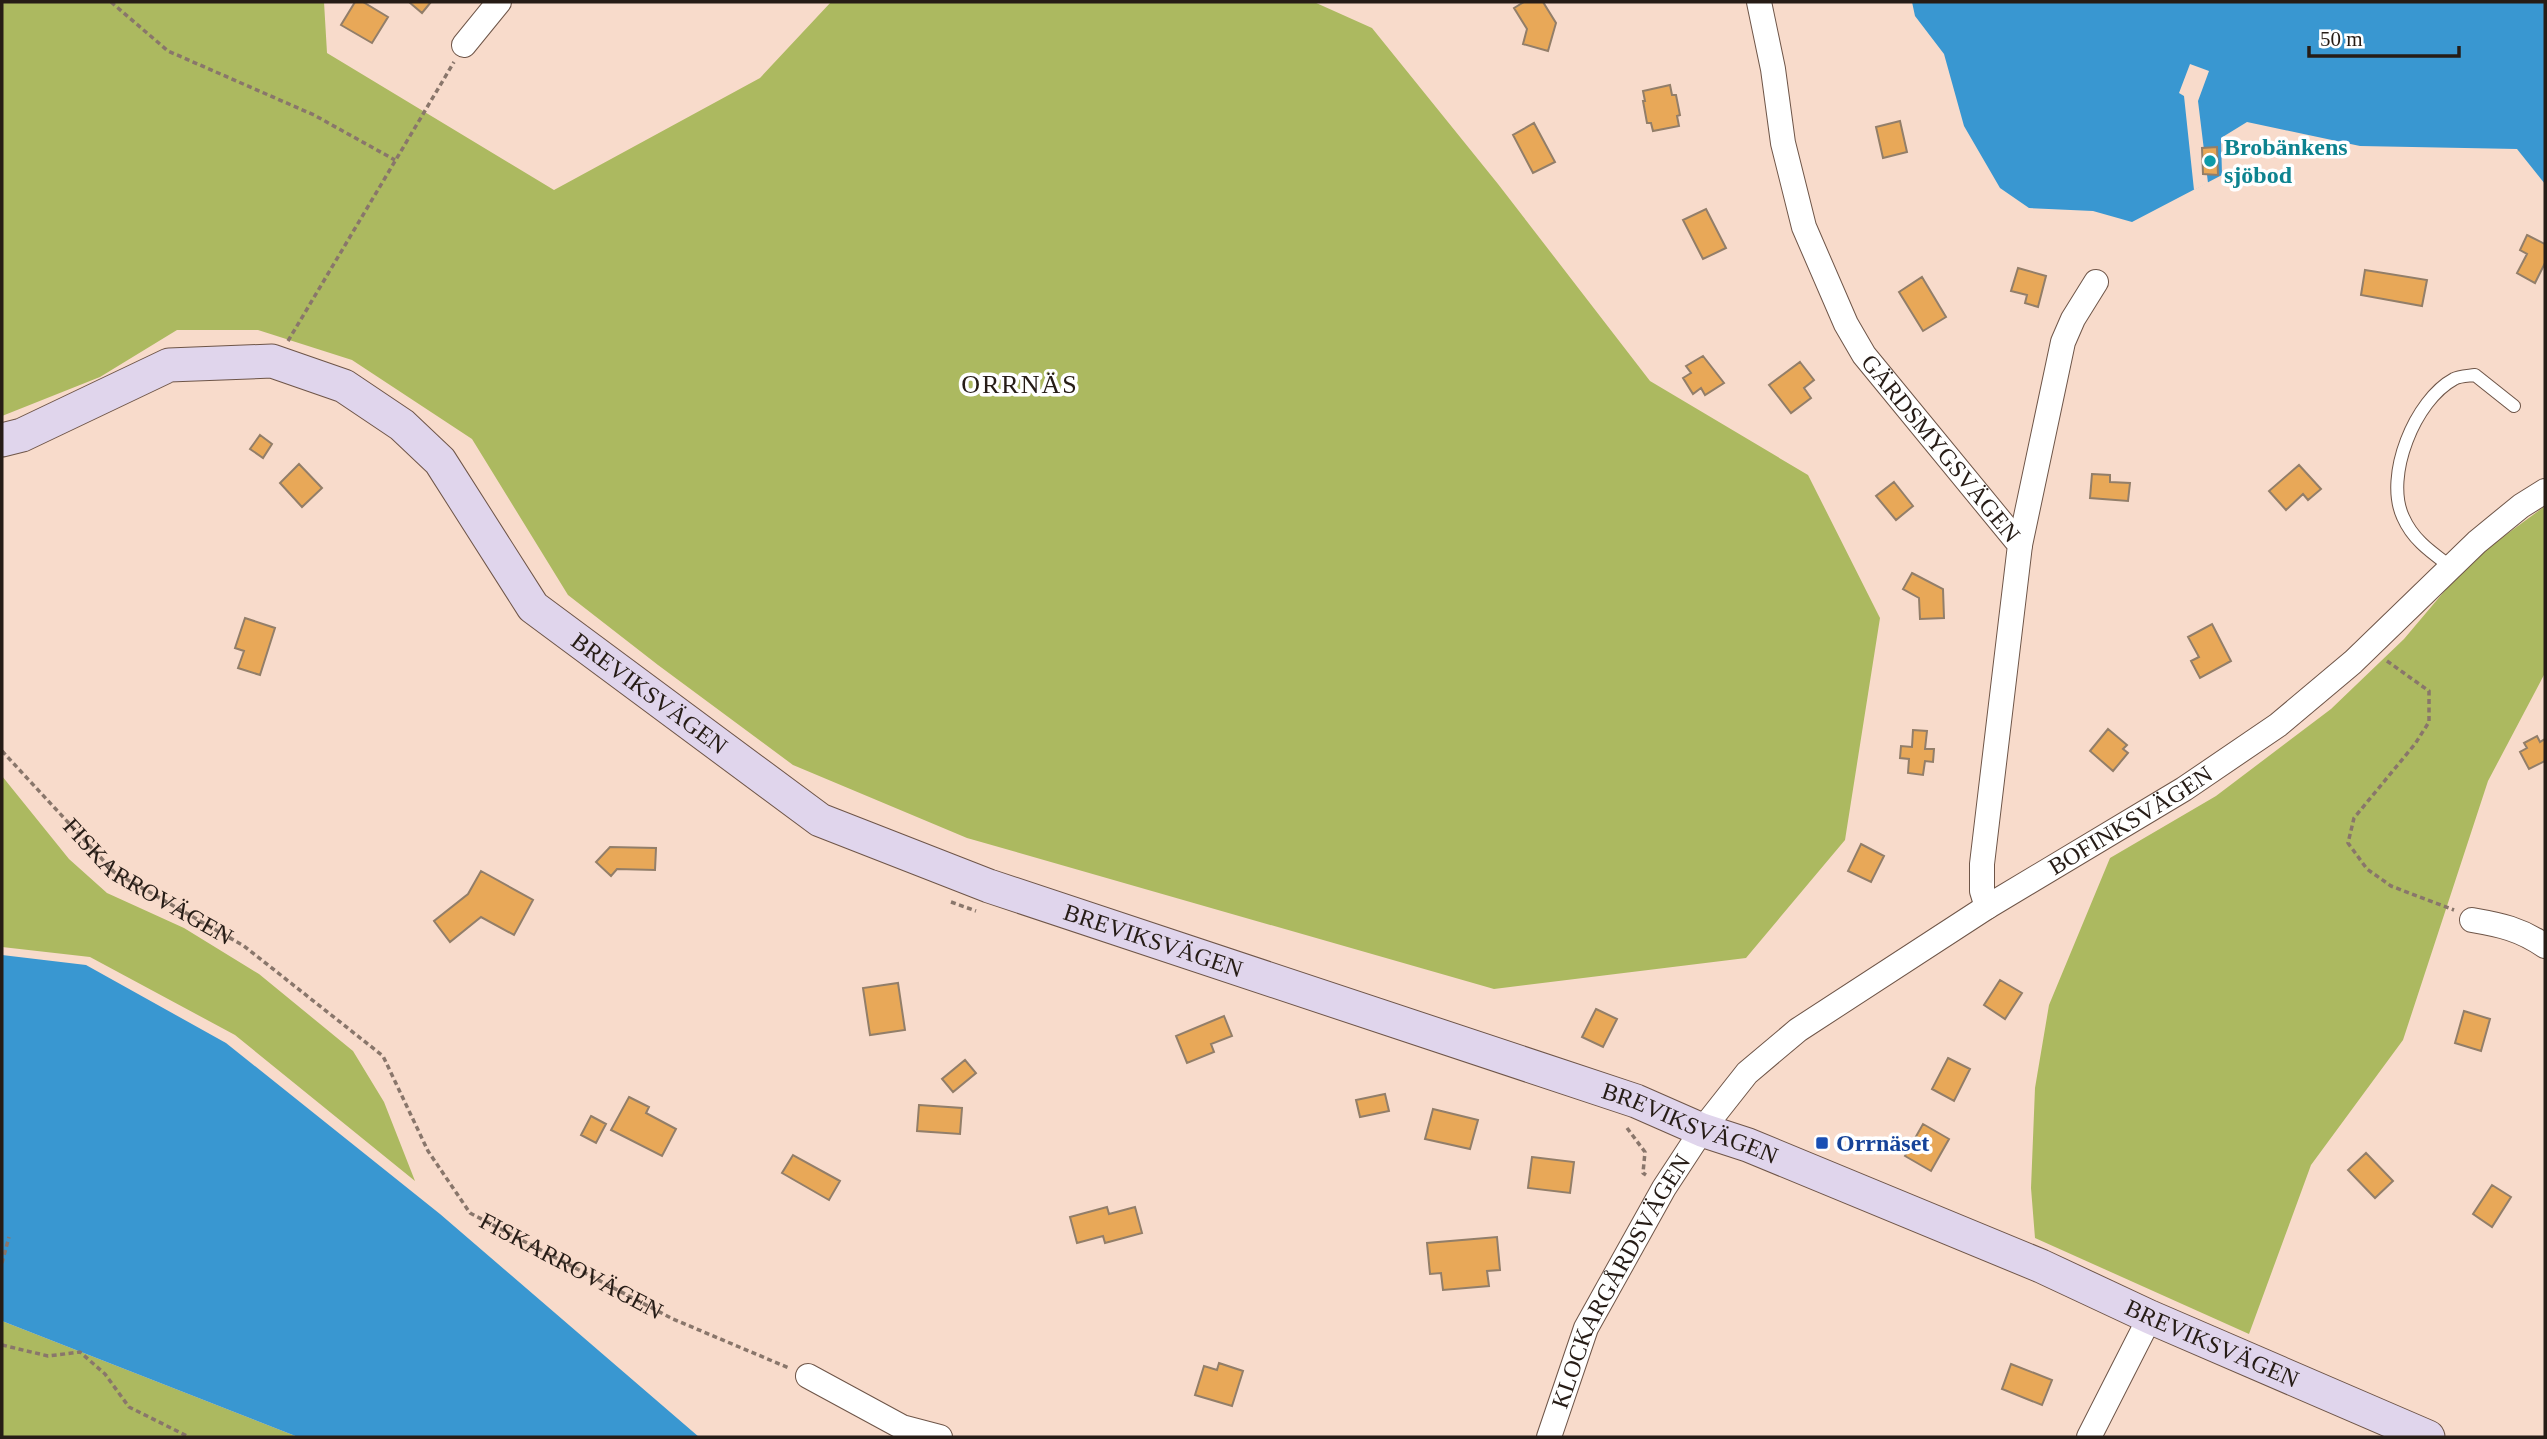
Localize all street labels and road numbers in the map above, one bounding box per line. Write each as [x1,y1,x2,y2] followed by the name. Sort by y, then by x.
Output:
[1856,349,2025,547] street label: GÄRDSMYGSVÄGEN
[567,627,732,759] street label: BREVIKSVÄGEN
[2044,761,2217,880] street label: BOFINKSVÄGEN
[58,813,237,950] street label: FISKARROVÄGEN
[1061,899,1246,982] street label: BREVIKSVÄGEN
[1599,1078,1782,1169] street label: BREVIKSVÄGEN
[1547,1150,1695,1412] street label: KLOCKARGÅRDSVÄGEN
[475,1207,667,1324] street label: FISKARROVÄGEN
[2121,1294,2303,1393] street label: BREVIKSVÄGEN

